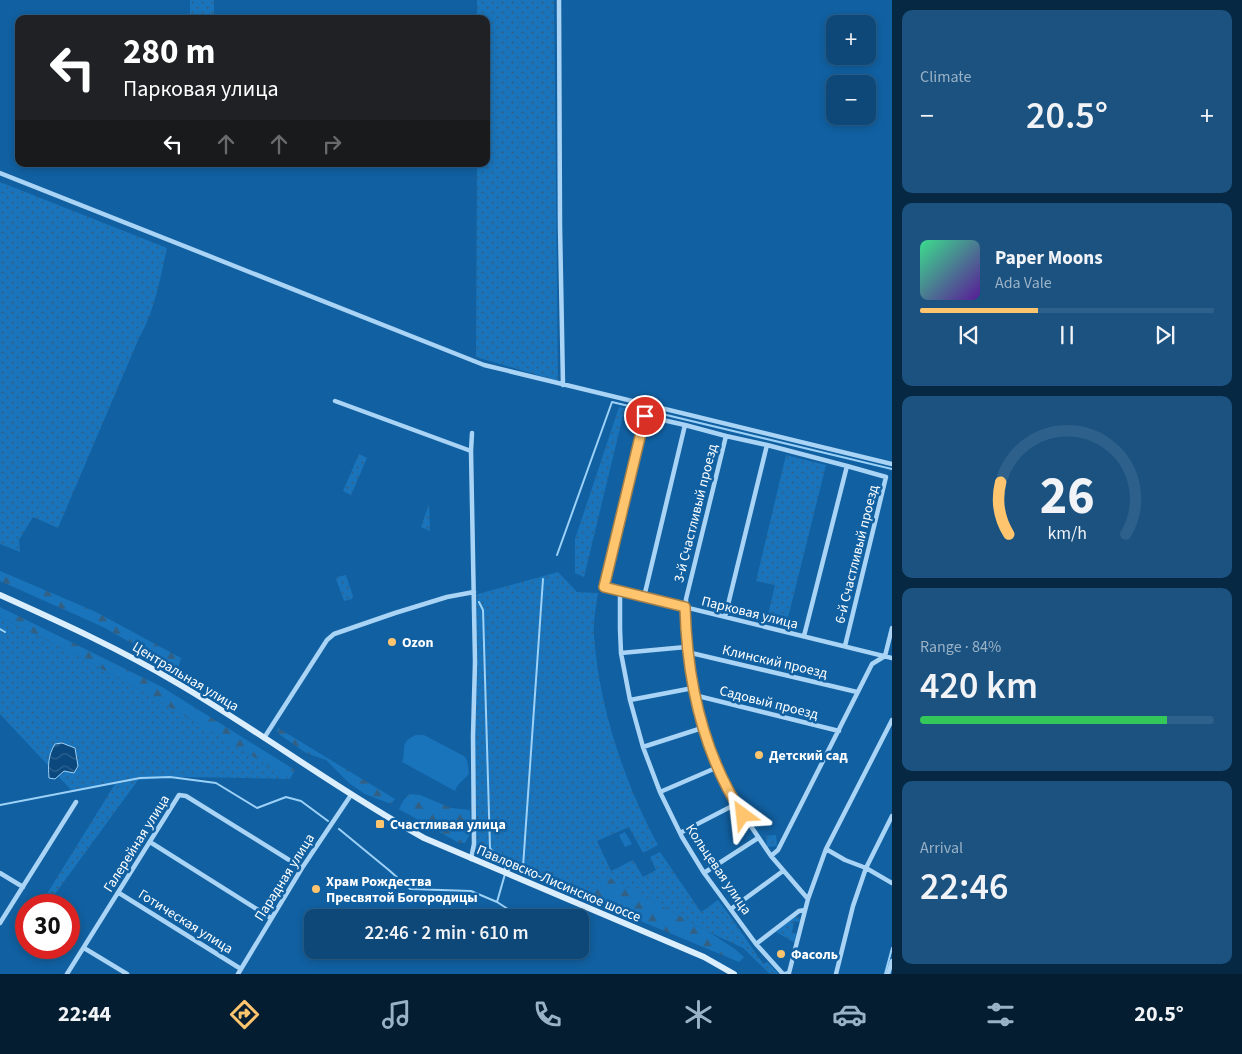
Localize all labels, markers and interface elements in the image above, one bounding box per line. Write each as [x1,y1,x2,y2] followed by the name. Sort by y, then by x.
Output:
[826,15,876,125] map controls
[826,15,876,65] button: +
[123,27,215,77] text: 280 m
[40,35,105,100] icon: left
[920,66,971,88] text: Climate
[123,73,279,105] text: Парковая улица
[826,75,876,125] button: −
[1026,89,1108,143] text: 20.5°
[920,96,934,136] text: −
[1200,96,1214,136] text: +
[159,130,187,158] icon: left
[212,130,240,158] icon: ahead
[265,130,293,158] icon: ahead
[318,130,346,158] icon: right
[995,245,1103,272] text: Paper Moons
[995,272,1052,294] text: Ada Vale
[955,321,983,349] icon: previous
[1053,321,1081,349] icon: pause
[1151,321,1179,349] icon: next
[624,395,666,437] pin
[631,402,659,430] icon: arrive
[669,441,723,585] street label: 3-й Счастливый проезд
[1040,460,1094,534] text: 26
[830,482,884,626] street label: 6-й Счастливый проезд
[1047,521,1087,546] text: km/h
[699,591,800,635] street label: Парковая улица
[402,633,433,653] place label: Ozon
[386,636,398,648] marker: Ozon
[920,636,1001,658] text: Range · 84%
[129,637,242,717] street label: Центральная улица
[720,640,830,684] street label: Клинский проезд
[920,659,1038,713] text: 420 km
[717,681,821,725] street label: Садовый проезд
[769,746,848,766] place label: Детский сад
[753,749,765,761] marker: Детский сад
[716,788,768,840] position arrow
[99,791,175,896] street label: Галерейная улица
[390,815,506,835] place label: Счастливая улица
[374,818,386,830] marker: Счастливая улица
[680,820,756,919] street label: Кольцевая улица
[250,830,320,925] street label: Парадная улица
[920,837,963,859] text: Arrival
[473,840,644,928] street label: Павловско-Лисинское шоссе
[920,860,1008,914] text: 22:46
[326,872,478,908] place label: Храм Рождества Пресвятой Богородицы
[310,883,322,895] marker: Храм Рождества Пресвятой Богородицы
[134,885,237,959] street label: Готическая улица
[15,894,80,959] speed limit sign: 30
[364,920,529,947] text: 22:46 · 2 min · 610 m
[791,945,838,965] place label: Фасоль
[775,948,787,960] marker: Фасоль
[227,997,262,1032] icon: directions
[379,997,414,1032] icon: music
[530,997,565,1032] icon: phone
[681,997,716,1032] icon: climate
[832,997,867,1032] icon: car
[983,997,1018,1032] icon: filters
[58,998,111,1030] text: 22:44
[1134,998,1184,1030] text: 20.5°

